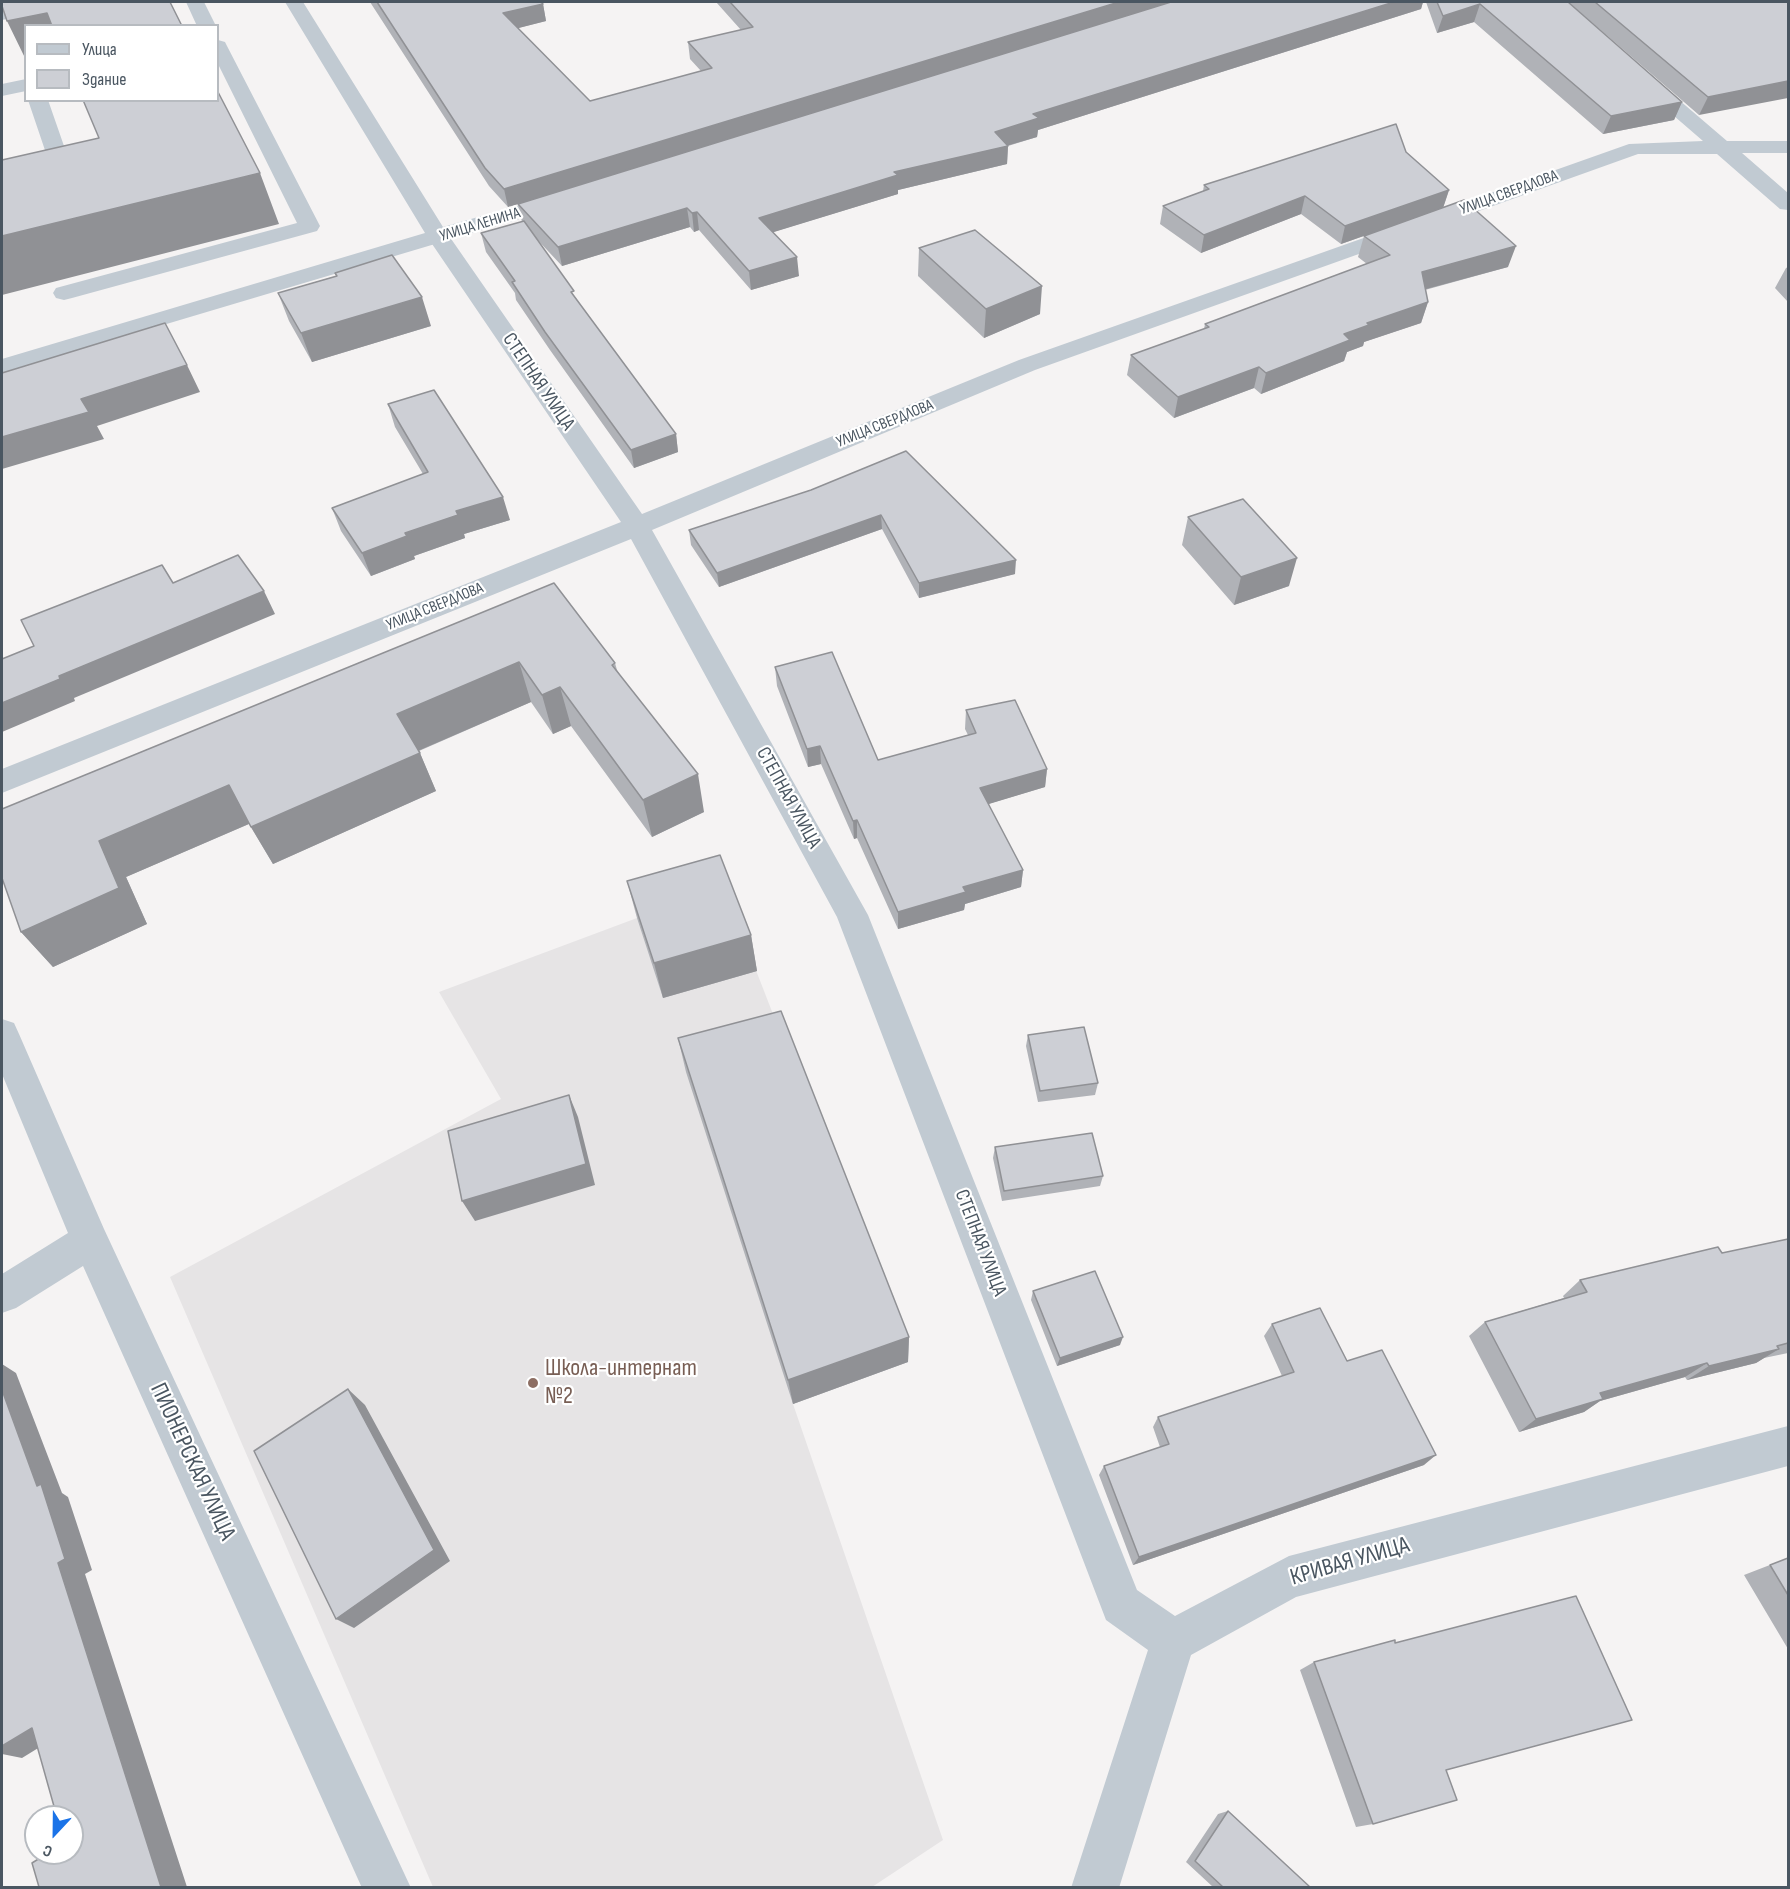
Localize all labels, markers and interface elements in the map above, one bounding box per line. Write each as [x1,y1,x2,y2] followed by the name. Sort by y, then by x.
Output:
[24,24,219,102] legend
[82,39,117,60] text: Улица
[82,69,127,90] text: Здание
[1457,166,1561,220] street label: УЛИЦА СВЕРДЛОВА
[437,204,523,246] street label: УЛИЦА ЛЕНИНА
[497,329,579,435] street label: СТЕПНАЯ УЛИЦА
[834,396,936,452] street label: УЛИЦА СВЕРДЛОВА
[384,579,486,635] street label: УЛИЦА СВЕРДЛОВА
[750,743,826,853] street label: СТЕПНАЯ УЛИЦА
[949,1186,1011,1300] street label: СТЕПНАЯ УЛИЦА
[545,1355,697,1411] place label: Школа-интернат №2
[526,1376,540,1390] marker: Школа-интернат №2
[143,1379,241,1545] street label: ПИОНЕРСКАЯ УЛИЦА
[1287,1531,1413,1593] street label: КРИВАЯ УЛИЦА
[24,1805,84,1865] north arrow
[40,1840,55,1861] text: С

